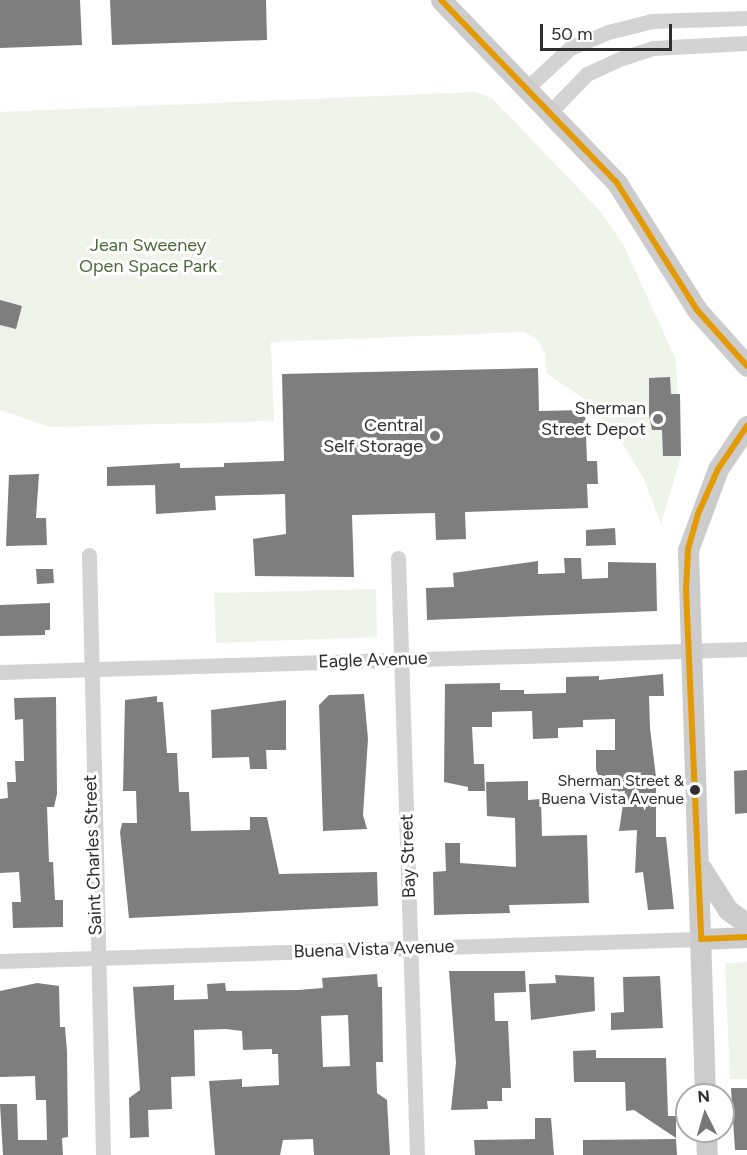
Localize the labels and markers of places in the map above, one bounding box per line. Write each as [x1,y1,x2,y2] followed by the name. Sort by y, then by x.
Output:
[541,398,646,440] place label: Sherman Street Depot
[651,412,665,426] marker: Sherman Street Depot
[323,415,423,458] place label: Central Self Storage
[428,429,442,443] marker: Central Self Storage
[541,771,684,809] place label: Sherman Street & Buena Vista Avenue
[689,784,701,796] marker: Sherman Street & Buena Vista Avenue

